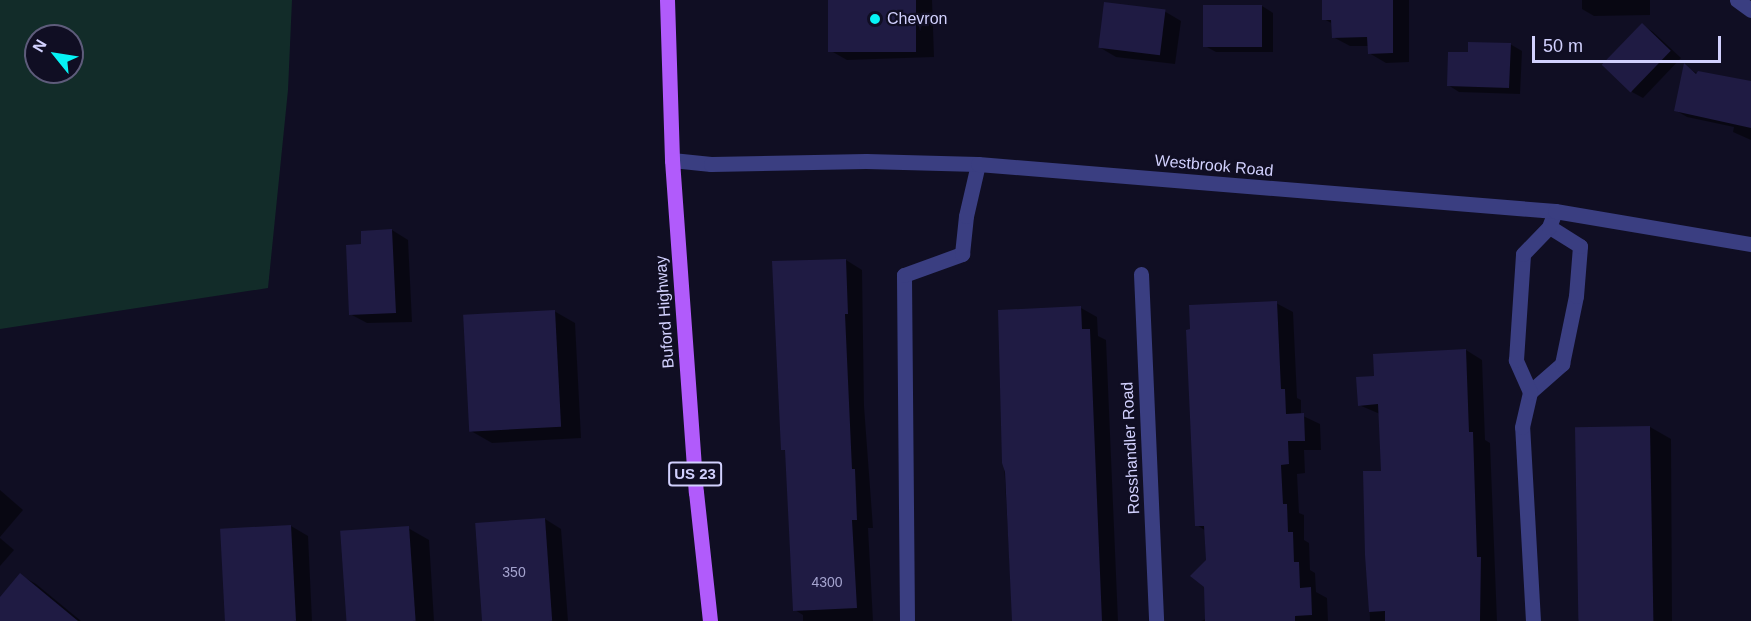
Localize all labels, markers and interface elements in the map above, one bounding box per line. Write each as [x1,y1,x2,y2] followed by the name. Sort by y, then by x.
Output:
[887,9,947,29] place label: Chevron
[868,12,882,26] marker: Chevron
[24,24,84,84] north arrow
[1535,24,1724,62] scale bar
[29,36,50,55] text: N
[1543,36,1583,56] text: 50 m
[1154,151,1274,181] street label: Westbrook Road
[651,255,679,369] street label: Buford Highway
[1118,381,1144,515] street label: Rosshandler Road
[668,462,722,486] road number: US 23
[502,564,526,580] house number: 350
[811,574,843,590] house number: 4300

